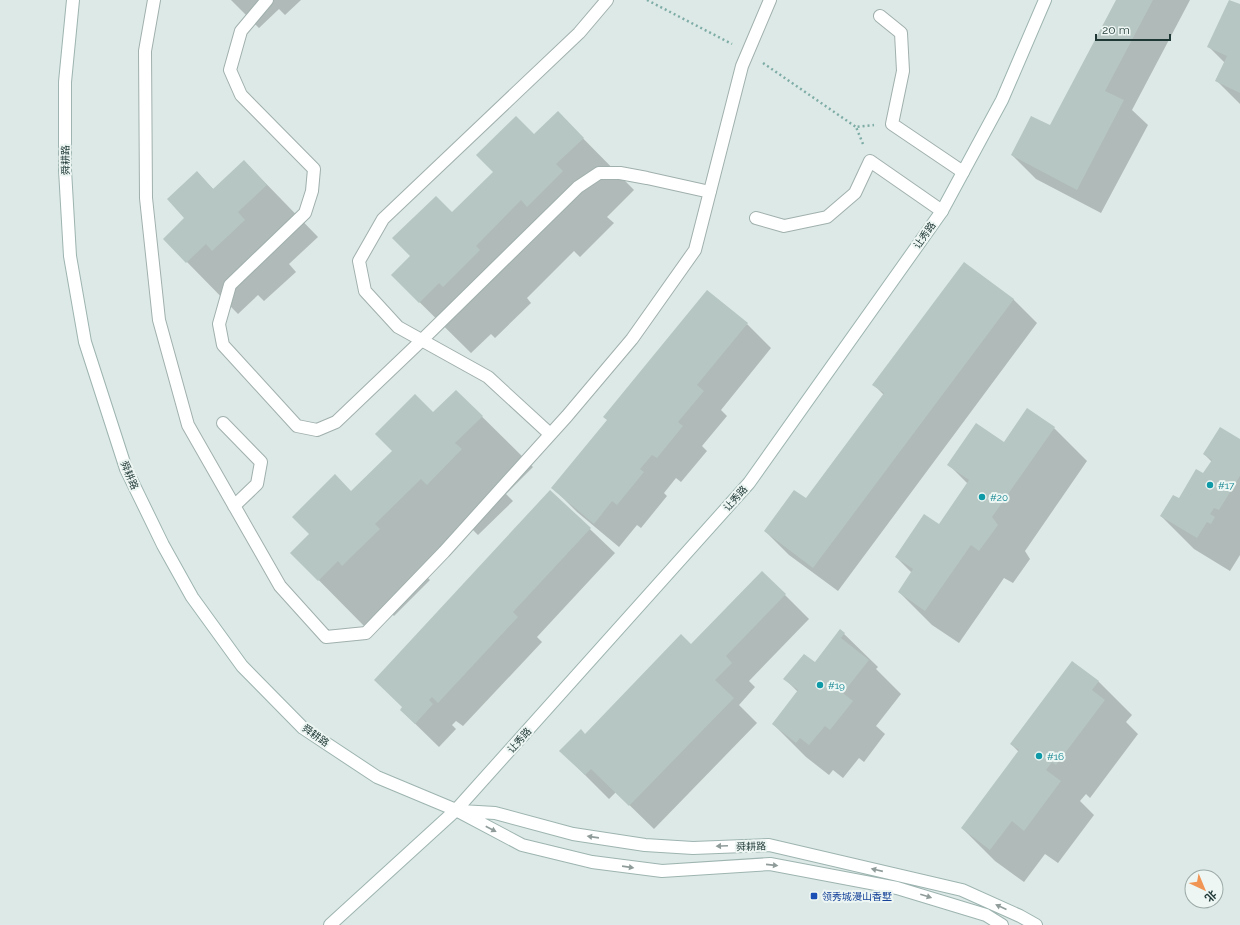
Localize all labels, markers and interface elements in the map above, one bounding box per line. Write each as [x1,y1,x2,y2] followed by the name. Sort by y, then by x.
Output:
[1096,16,1170,42] scale bar
[1102,23,1130,37] text: 20 m
[60,145,71,175] street label: 舜耕路
[911,220,938,251] street label: 让秀路
[119,459,140,491] street label: 舜耕路
[1205,480,1215,490] marker: #17
[1218,480,1235,491] place label: #17
[721,484,749,513] street label: 让秀路
[977,492,987,502] marker: #20
[990,492,1008,503] place label: #20
[815,680,825,690] marker: #19
[828,680,845,691] place label: #19
[300,722,331,749] street label: 舜耕路
[505,726,533,755] street label: 让秀路
[1034,751,1044,761] marker: #16
[1047,751,1064,762] place label: #16
[485,825,496,832] one-way arrow
[587,834,599,840] one-way arrow
[736,840,766,853] street label: 舜耕路
[716,843,728,850] one-way arrow
[765,862,778,868] one-way arrow
[622,864,634,870] one-way arrow
[871,866,883,872] one-way arrow
[1184,869,1224,909] north arrow
[1202,887,1219,904] text: 北
[809,891,819,901] marker: 领秀城漫山香墅
[822,891,892,902] place label: 领秀城漫山香墅
[920,894,932,900] one-way arrow
[995,904,1007,910] one-way arrow

